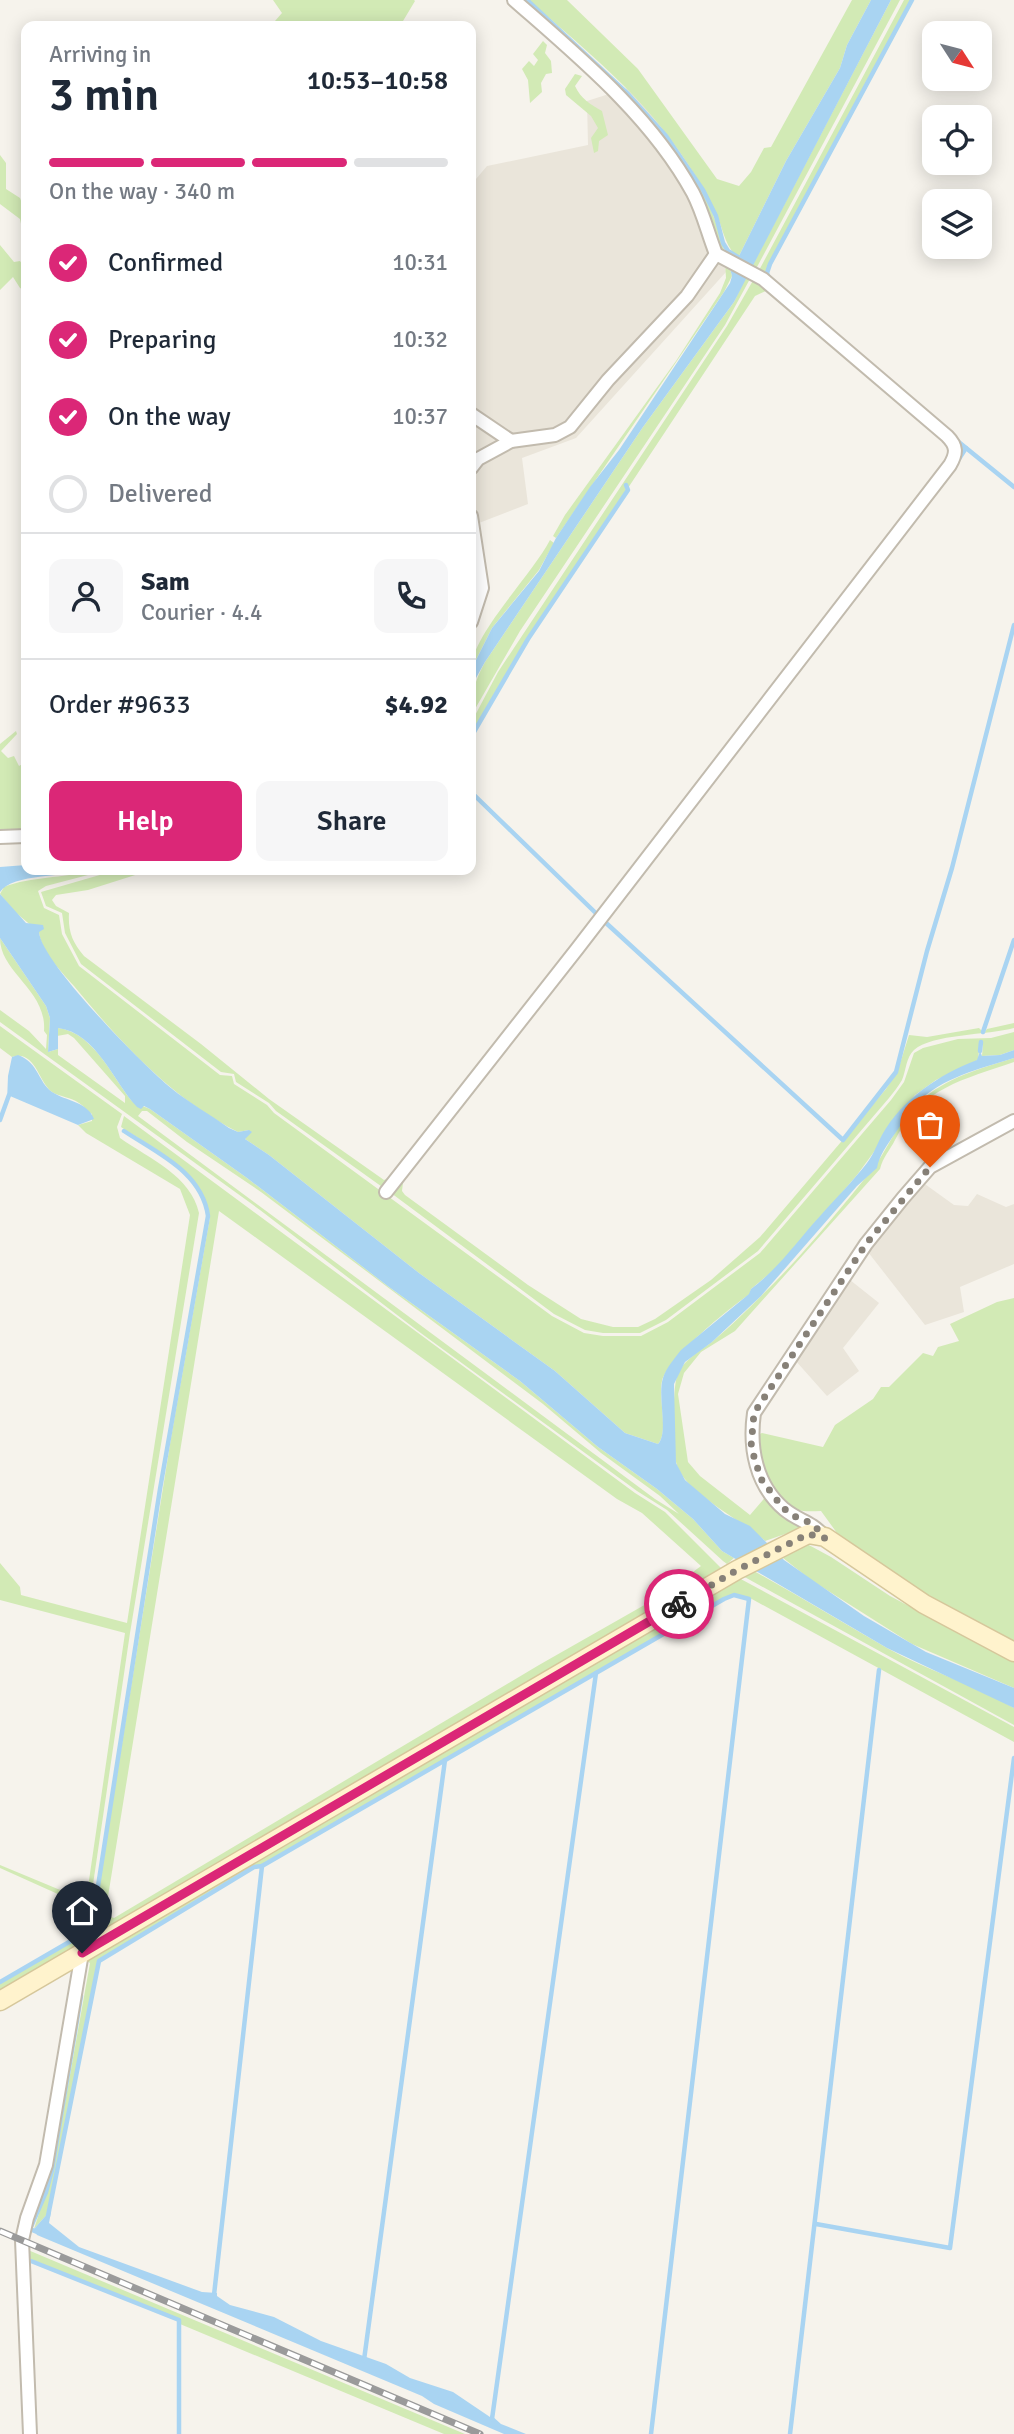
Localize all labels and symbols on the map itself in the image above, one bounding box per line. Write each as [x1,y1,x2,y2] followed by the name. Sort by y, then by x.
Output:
[922,21,992,91] north arrow
[900,1095,960,1167] pin
[644,1569,714,1639] courier
[52,1881,112,1953] pin

